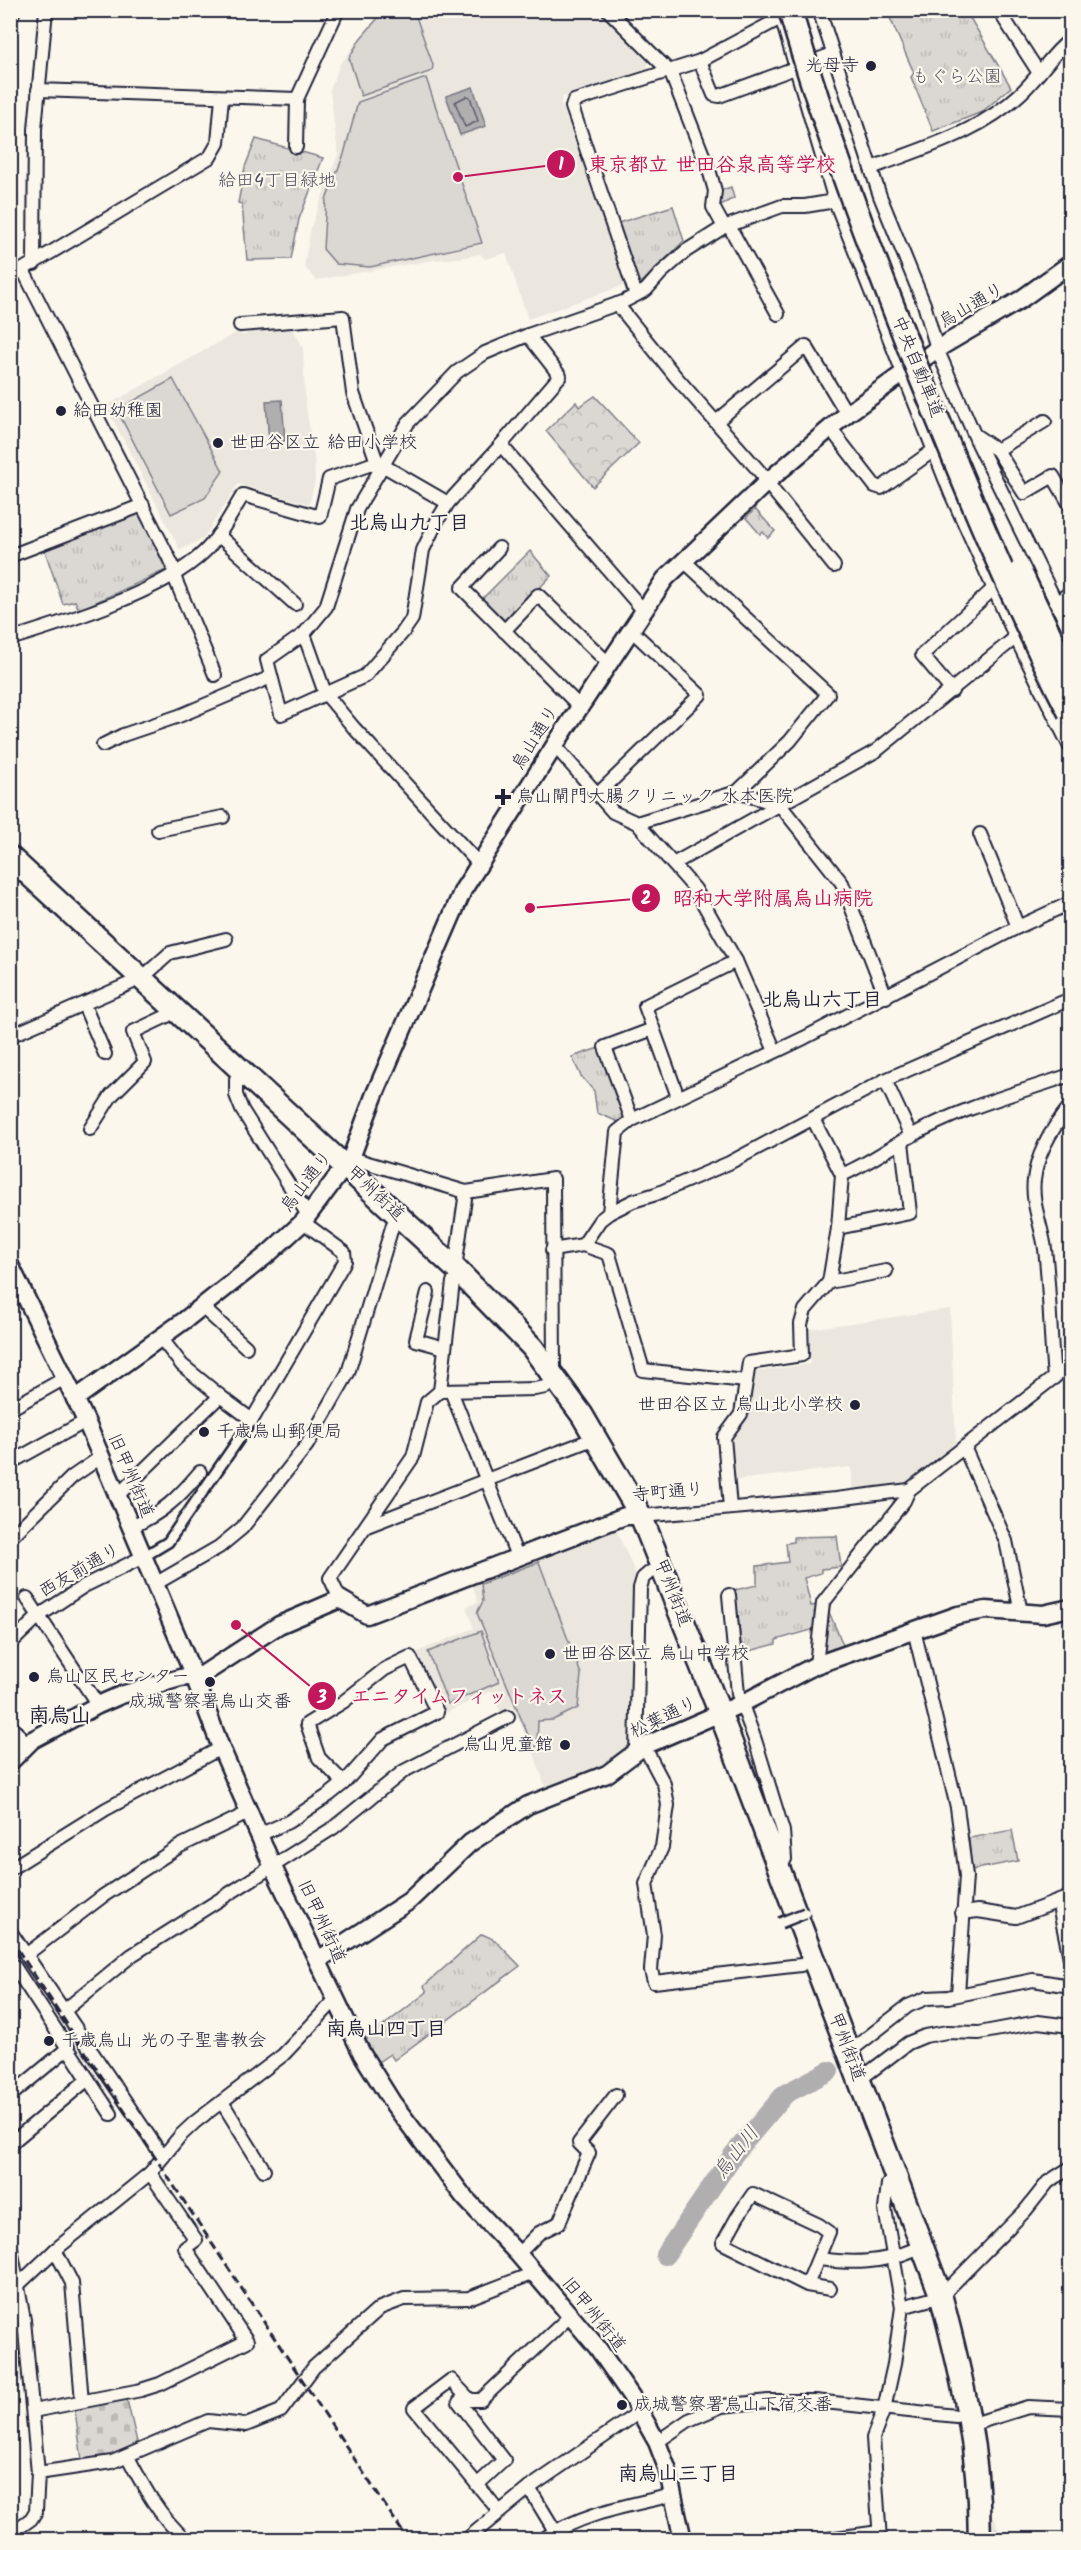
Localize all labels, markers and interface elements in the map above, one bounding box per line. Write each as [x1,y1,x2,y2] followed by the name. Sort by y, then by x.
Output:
[805,52,859,81] place label: 光母寺
[864,59,878,73] marker: 光母寺
[912,63,1002,92] park label: もぐら公園
[546,145,848,183] callout: 東京都立 世田谷泉高等学校
[588,150,836,182] text: 東京都立 世田谷泉高等学校
[558,151,564,180] text: 1
[218,167,336,196] park label: 給田4丁目緑地
[934,275,1010,337] street label: 烏山通り
[883,312,951,422] street label: 中央自動車道
[73,397,163,426] place label: 給田幼稚園
[54,404,68,418] marker: 給田幼稚園
[230,429,417,458] place label: 世田谷区立 給田小学校
[211,436,225,450] marker: 世田谷区立 給田小学校
[349,508,469,540] district label: 北烏山九丁目
[505,700,567,776] street label: 烏山通り
[516,783,793,812] place label: 烏山閘門大腸クリニック 水本医院
[494,788,512,806] marker: 烏山閘門大腸クリニック 水本医院
[631,879,885,917] callout: 昭和大学附属烏山病院
[673,884,873,916] text: 昭和大学附属烏山病院
[641,885,651,914] text: 2
[762,985,882,1017] district label: 北烏山六丁目
[273,1145,341,1219] street label: 烏山通り
[339,1159,411,1229] street label: 甲州街道
[638,1391,843,1420] place label: 世田谷区立 烏山北小学校
[848,1398,862,1412] marker: 世田谷区立 烏山北小学校
[216,1418,342,1447] place label: 千歳烏山郵便局
[197,1425,211,1439] marker: 千歳烏山郵便局
[99,1429,161,1523] street label: 旧甲州街道
[631,1475,705,1511] street label: 寺町通り
[34,1536,126,1606] street label: 西友前通り
[645,1554,699,1632] street label: 甲州街道
[562,1640,749,1669] place label: 世田谷区立 烏山中学校
[543,1647,557,1661] marker: 世田谷区立 烏山中学校
[46,1663,189,1692] place label: 烏山区民センター
[27,1670,41,1684] marker: 烏山区民センター
[203,1675,217,1689] marker: 成城警察署烏山交番
[307,1677,581,1715] callout: エニタイムフィットネス
[351,1682,567,1714] text: エニタイムフィットネス
[316,1684,327,1713] text: 3
[129,1688,291,1717] place label: 成城警察署烏山交番
[625,1689,703,1747] street label: 松葉通り
[29,1700,92,1733] district label: 南烏山
[463,1731,553,1760] place label: 烏山児童館
[558,1738,572,1752] marker: 烏山児童館
[289,1875,353,1969] street label: 旧甲州街道
[820,2008,872,2086] street label: 甲州街道
[326,2014,446,2046] district label: 南烏山四丁目
[61,2027,266,2056] place label: 千歳烏山 光の子聖書教会
[42,2034,56,2048] marker: 千歳烏山 光の子聖書教会
[706,2120,768,2186] water label: 烏山川
[553,2271,633,2359] street label: 旧甲州街道
[634,2391,832,2420] place label: 成城警察署烏山下宿交番
[615,2398,629,2412] marker: 成城警察署烏山下宿交番
[618,2459,738,2491] district label: 南烏山三丁目

